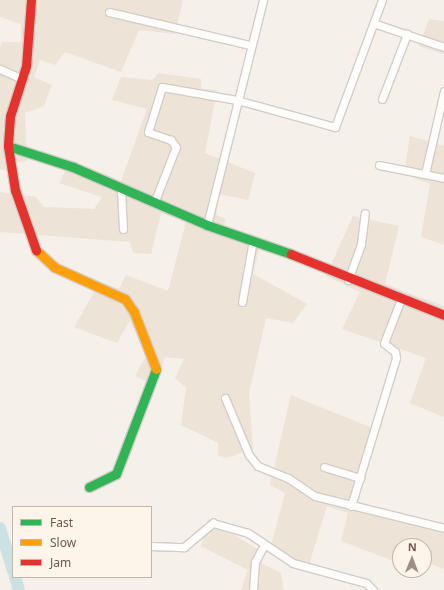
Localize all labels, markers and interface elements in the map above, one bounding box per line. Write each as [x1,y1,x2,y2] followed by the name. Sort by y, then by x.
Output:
[12,506,152,578] legend
[50,514,73,531] text: Fast
[50,534,76,551] text: Slow
[392,538,432,578] north arrow
[408,539,417,554] text: N
[50,554,71,571] text: Jam

